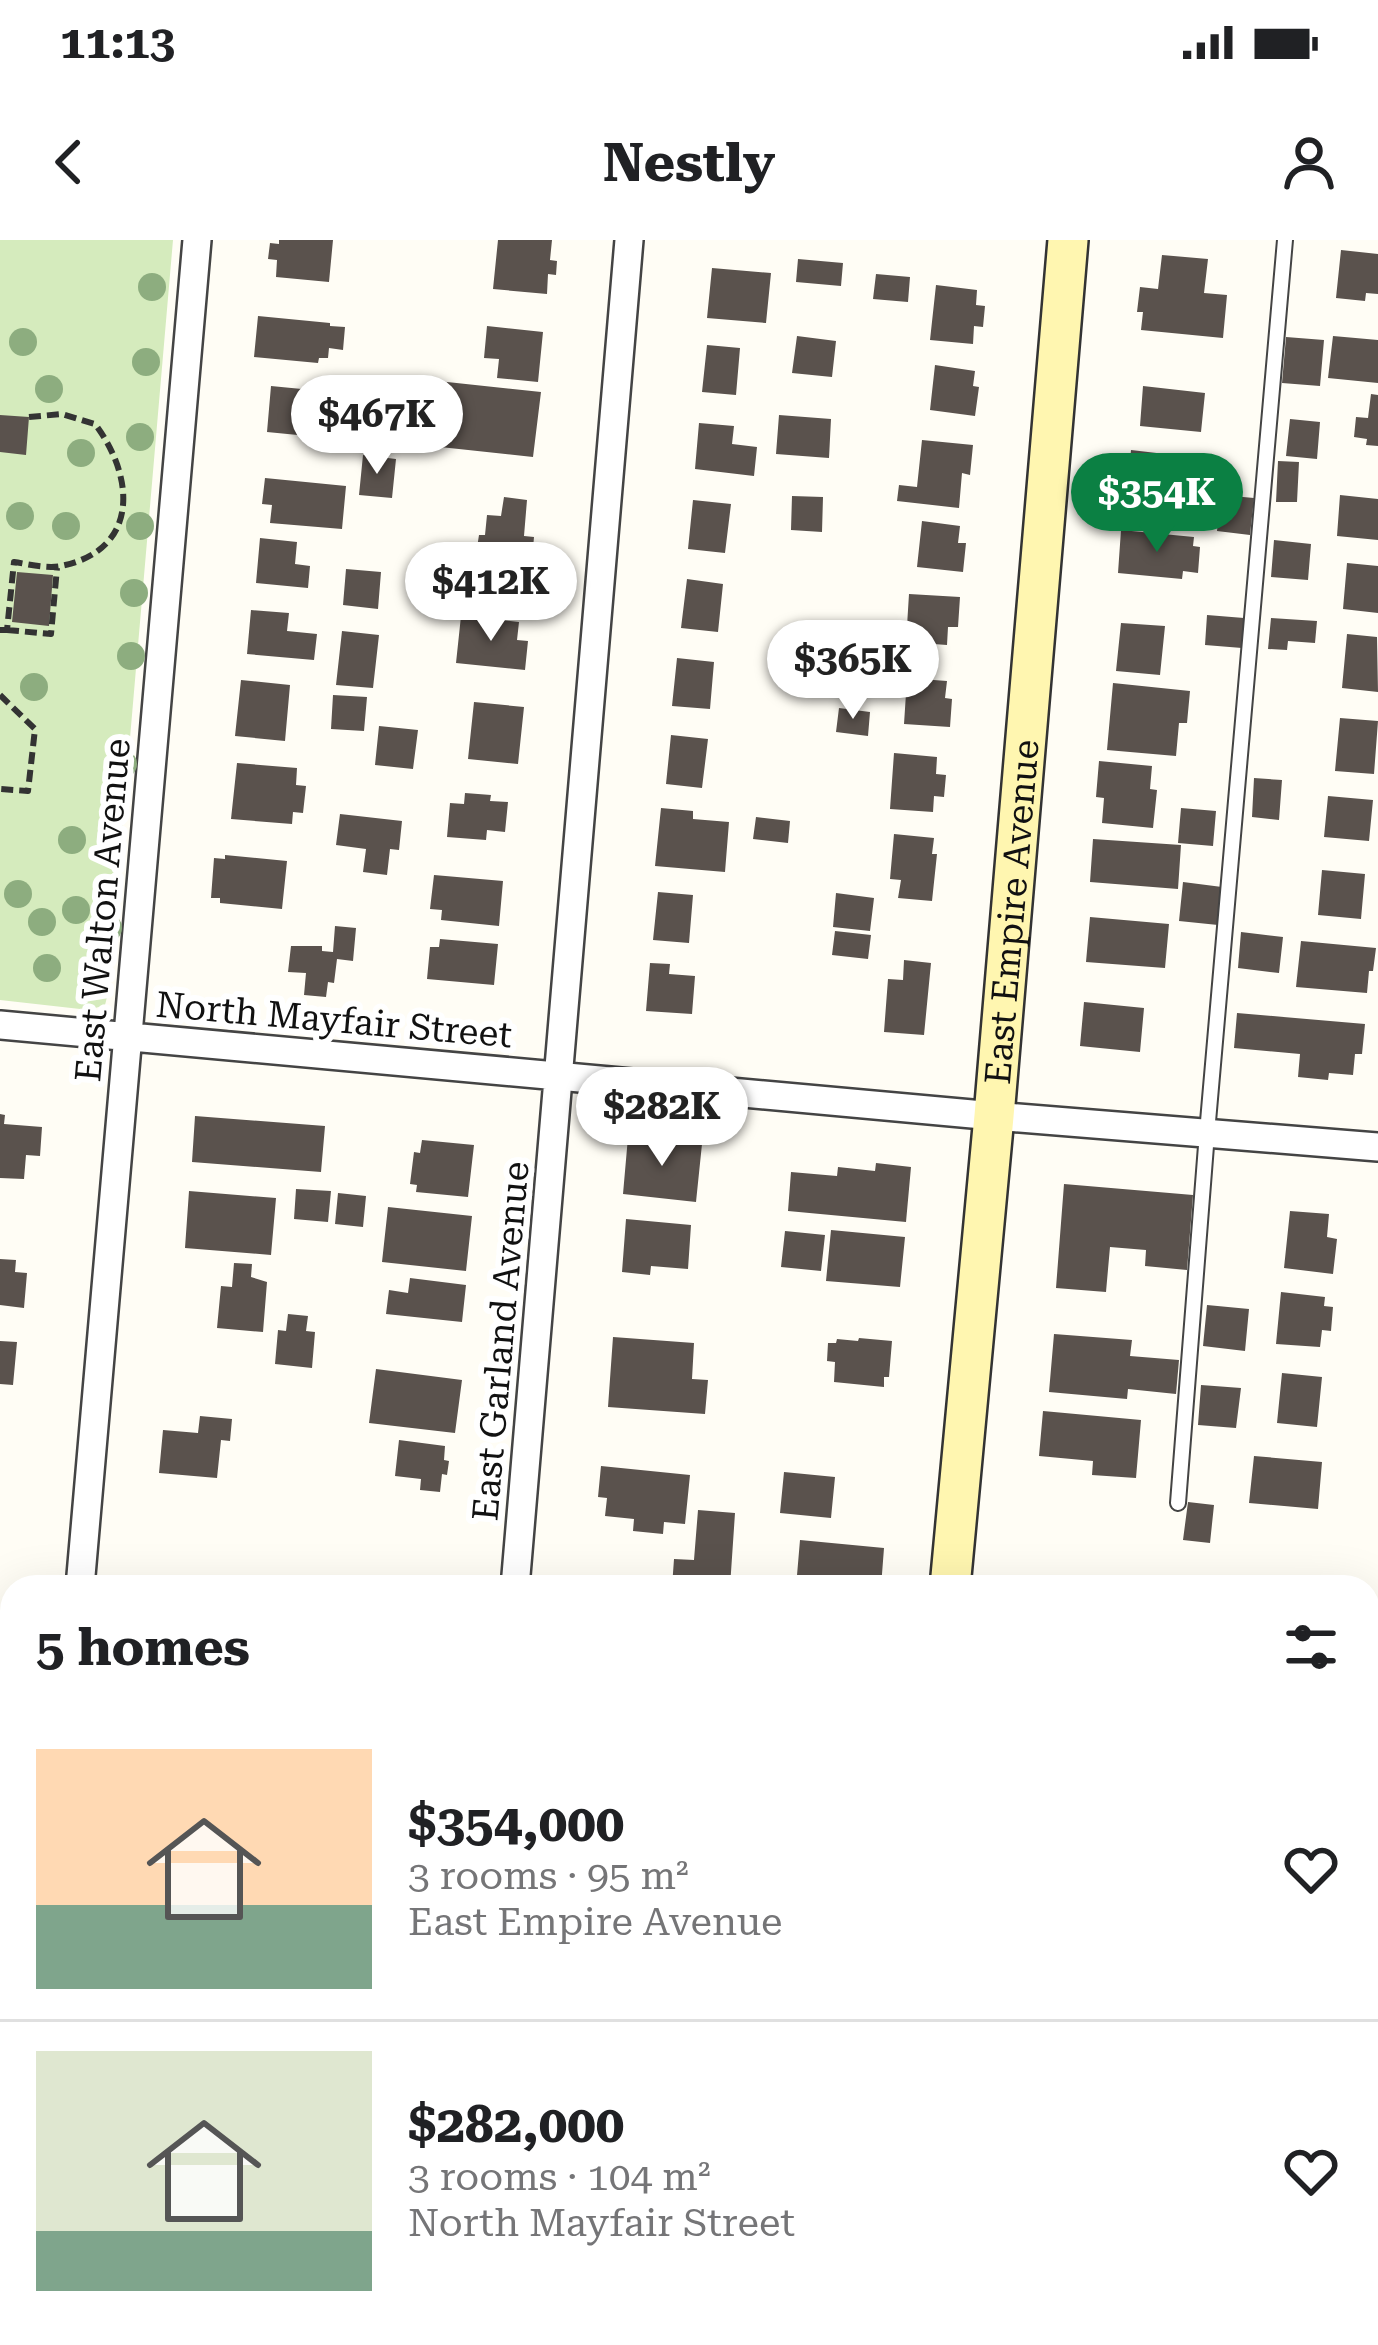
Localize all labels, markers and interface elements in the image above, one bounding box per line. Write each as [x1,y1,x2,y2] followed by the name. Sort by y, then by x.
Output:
[60,16,175,69] text: 11:13
[36,129,102,195] icon: back
[1276,129,1342,195] icon: person
[603,131,775,194] text: Nestly
[293,375,461,477] pin: $467K
[318,391,436,437] text: $467K
[1073,453,1241,555] pin: $354K
[1098,469,1216,515] text: $354K
[407,542,575,644] pin: $412K
[432,558,550,604] text: $412K
[769,620,937,722] pin: $365K
[794,636,912,682] text: $365K
[67,737,139,1084] street label: East Walton Avenue
[977,738,1048,1086] street label: East Empire Avenue
[154,984,514,1056] street label: North Mayfair Street
[578,1067,746,1169] pin: $282K
[603,1083,721,1129] text: $282K
[464,1160,538,1522] street label: East Garland Avenue
[1278,1614,1344,1680] icon: filters
[36,1618,250,1677] text: 5 homes
[408,1794,624,1853] text: $354,000
[132,1797,276,1941] icon: home
[1278,1836,1344,1902] icon: heart
[408,1853,689,1899] text: 3 rooms · 95 m²
[408,1899,783,1945] text: East Empire Avenue
[408,2095,624,2154] text: $282,000
[132,2099,276,2243] icon: home
[1278,2138,1344,2204] icon: heart
[408,2154,711,2200] text: 3 rooms · 104 m²
[408,2200,795,2246] text: North Mayfair Street

